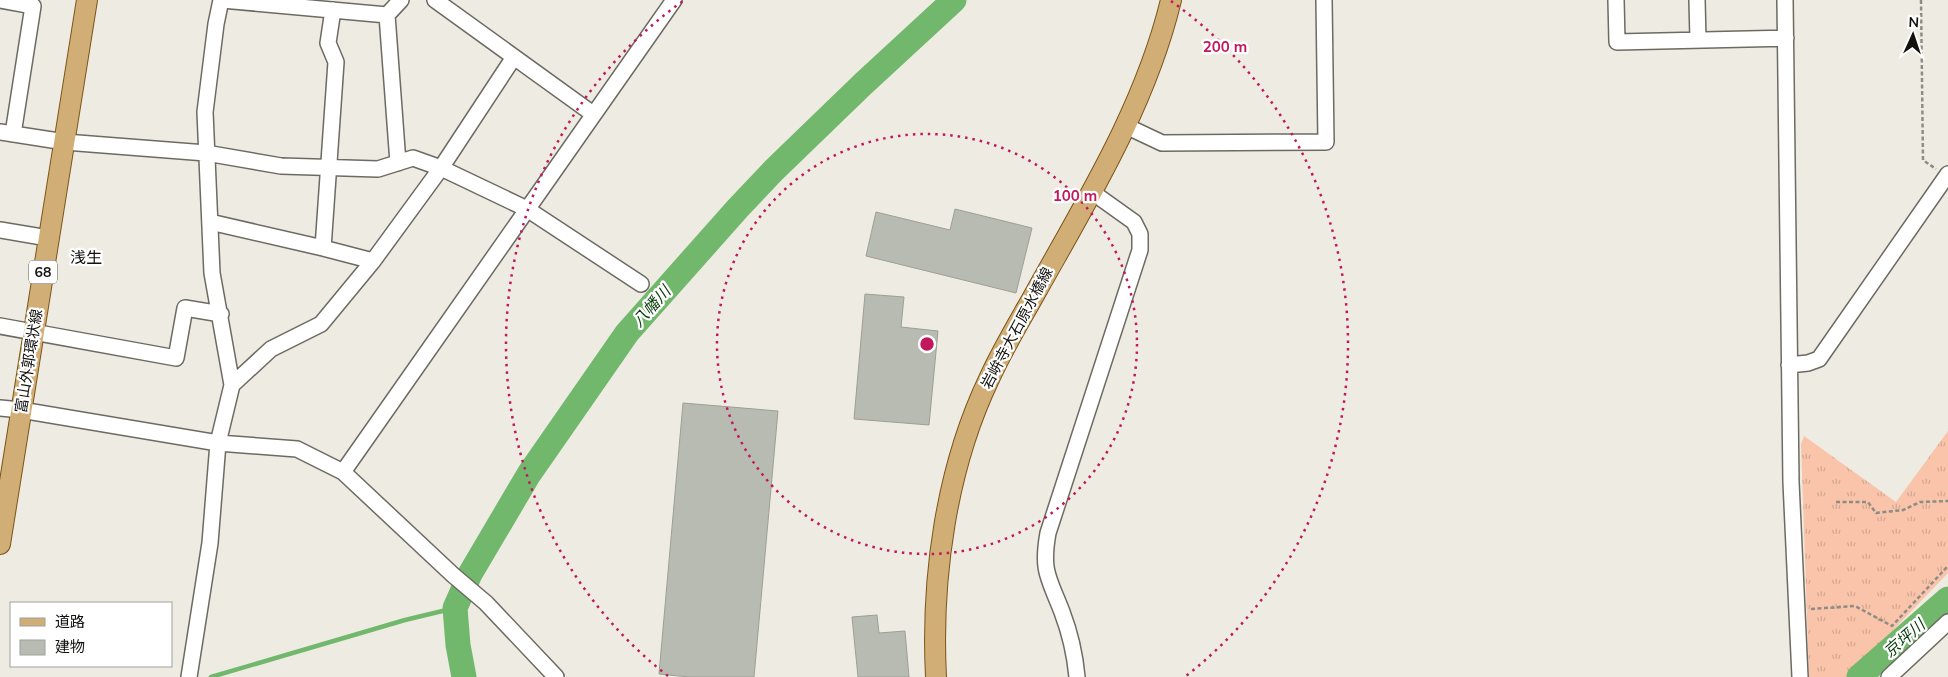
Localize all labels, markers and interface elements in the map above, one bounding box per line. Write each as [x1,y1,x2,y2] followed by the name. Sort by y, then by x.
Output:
[1888,10,1938,60] north arrow
[1908,13,1919,31] text: N
[1203,37,1247,56] text: 200 m
[1053,186,1097,205] text: 100 m
[70,247,102,267] district label: 浅生
[29,260,57,284] road number: 68
[976,264,1057,392] street label: 岩峅寺大石原水橋線
[628,280,676,331] water label: 八幡川
[11,308,46,414] street label: 富山外郭環状線
[918,335,936,353] centre of rings
[10,602,172,667] legend
[55,612,85,631] text: 道路
[1879,613,1930,661] water label: 京坪川
[55,637,85,656] text: 建物

